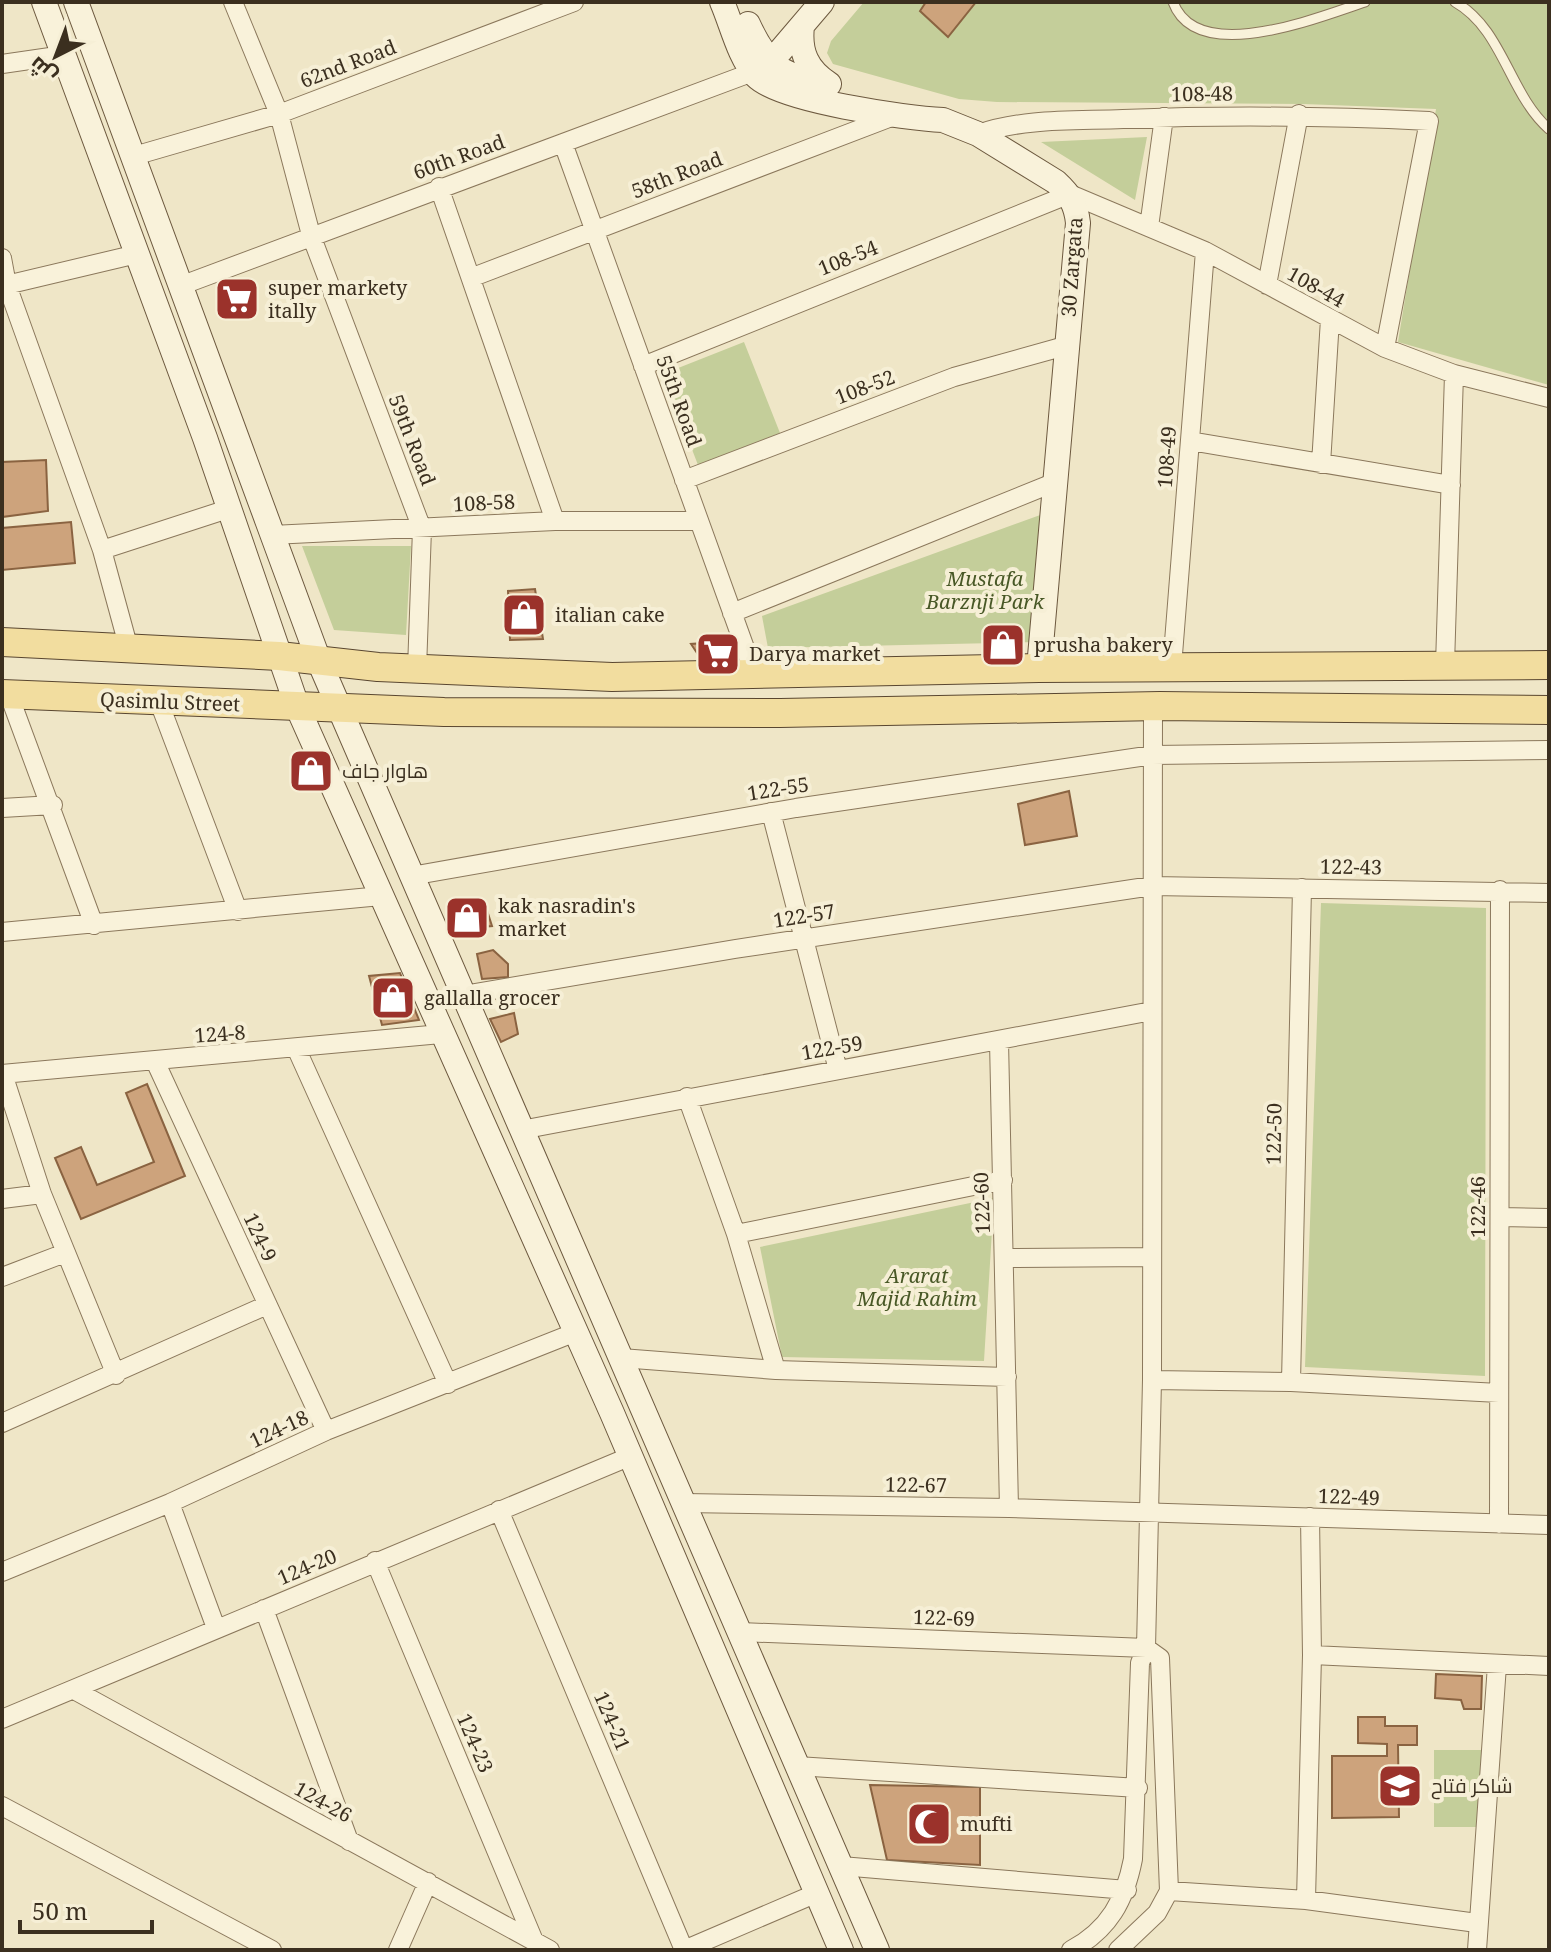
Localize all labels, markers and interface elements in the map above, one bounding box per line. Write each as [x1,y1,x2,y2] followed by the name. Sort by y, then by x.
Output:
[16,16,96,96] north arrow
[296,33,400,94] street label: 62nd Road
[21,51,62,92] text: ش
[1171,79,1233,108] street label: 108-48
[409,128,508,186] street label: 60th Road
[627,145,726,204] street label: 58th Road
[1055,216,1088,318] street label: 30 Zargata
[814,233,882,282] street label: 108-54
[1283,260,1350,313] street label: 108-44
[268,274,408,324] place label: super markety itally
[213,275,261,323] supermarket icon: super markety itally
[650,351,708,450] street label: 55th Road
[831,363,899,410] street label: 108-52
[383,390,442,489] street label: 59th Road
[1151,425,1182,489] street label: 108-49
[452,487,516,518] street label: 108-58
[925,565,1045,615] park label: Mustafa Barznji Park
[500,591,548,639] shop icon: italian cake
[555,601,665,628] place label: italian cake
[979,621,1027,669] shop icon: prusha bakery
[694,630,742,678] supermarket icon: Darya market
[1034,631,1174,658] place label: prusha bakery
[749,640,881,667] place label: Darya market
[99,686,241,717] street label: Qasimlu Street
[287,747,335,795] shop icon: هاوار جاف
[342,757,428,784] place label: هاوار جاف
[745,770,811,807] street label: 122-55
[1320,852,1382,881] street label: 122-43
[498,892,636,942] place label: kak nasradin's market
[443,894,491,942] shop icon: kak nasradin's market
[771,897,837,934] street label: 122-57
[369,974,417,1022] shop icon: gallalla grocer
[424,984,561,1011] place label: gallalla grocer
[194,1018,246,1049] street label: 124-8
[799,1029,865,1066] street label: 122-59
[1259,1103,1288,1165] street label: 122-50
[967,1172,996,1235] street label: 122-60
[1464,1176,1491,1238] street label: 122-46
[237,1208,283,1266] street label: 124-9
[856,1262,977,1312] park label: Ararat Majid Rahim
[245,1403,313,1454] street label: 124-18
[885,1470,947,1499] street label: 122-67
[1318,1482,1381,1511] street label: 122-49
[273,1542,341,1591] street label: 124-20
[913,1603,976,1632] street label: 122-69
[588,1687,637,1755] street label: 124-21
[451,1709,500,1777] street label: 124-23
[1376,1762,1424,1810] school or university icon: شاكر فتاح
[1431,1772,1513,1800] place label: شاكر فتاح
[290,1775,357,1828] street label: 124-26
[905,1800,953,1848] mosque icon: mufti
[960,1810,1013,1837] place label: mufti
[20,1884,152,1934] scale bar
[32,1894,88,1927] text: 50 m

